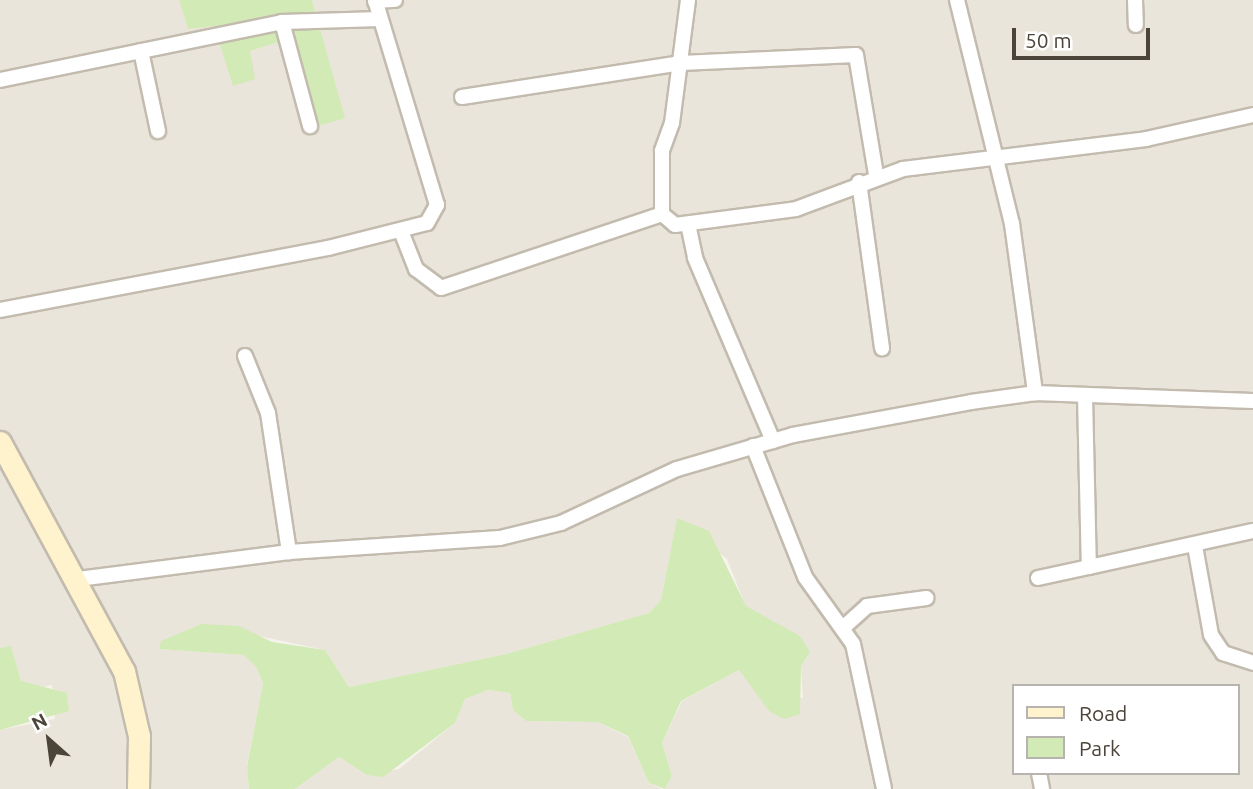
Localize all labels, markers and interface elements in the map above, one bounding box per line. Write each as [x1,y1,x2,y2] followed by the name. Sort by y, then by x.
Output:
[1015,14,1153,58] scale bar
[1025,28,1072,52] text: 50 m
[1012,684,1239,775] legend
[1079,701,1127,725] text: Road
[14,705,84,775] north arrow
[28,708,51,735] text: N
[1079,736,1121,760] text: Park

